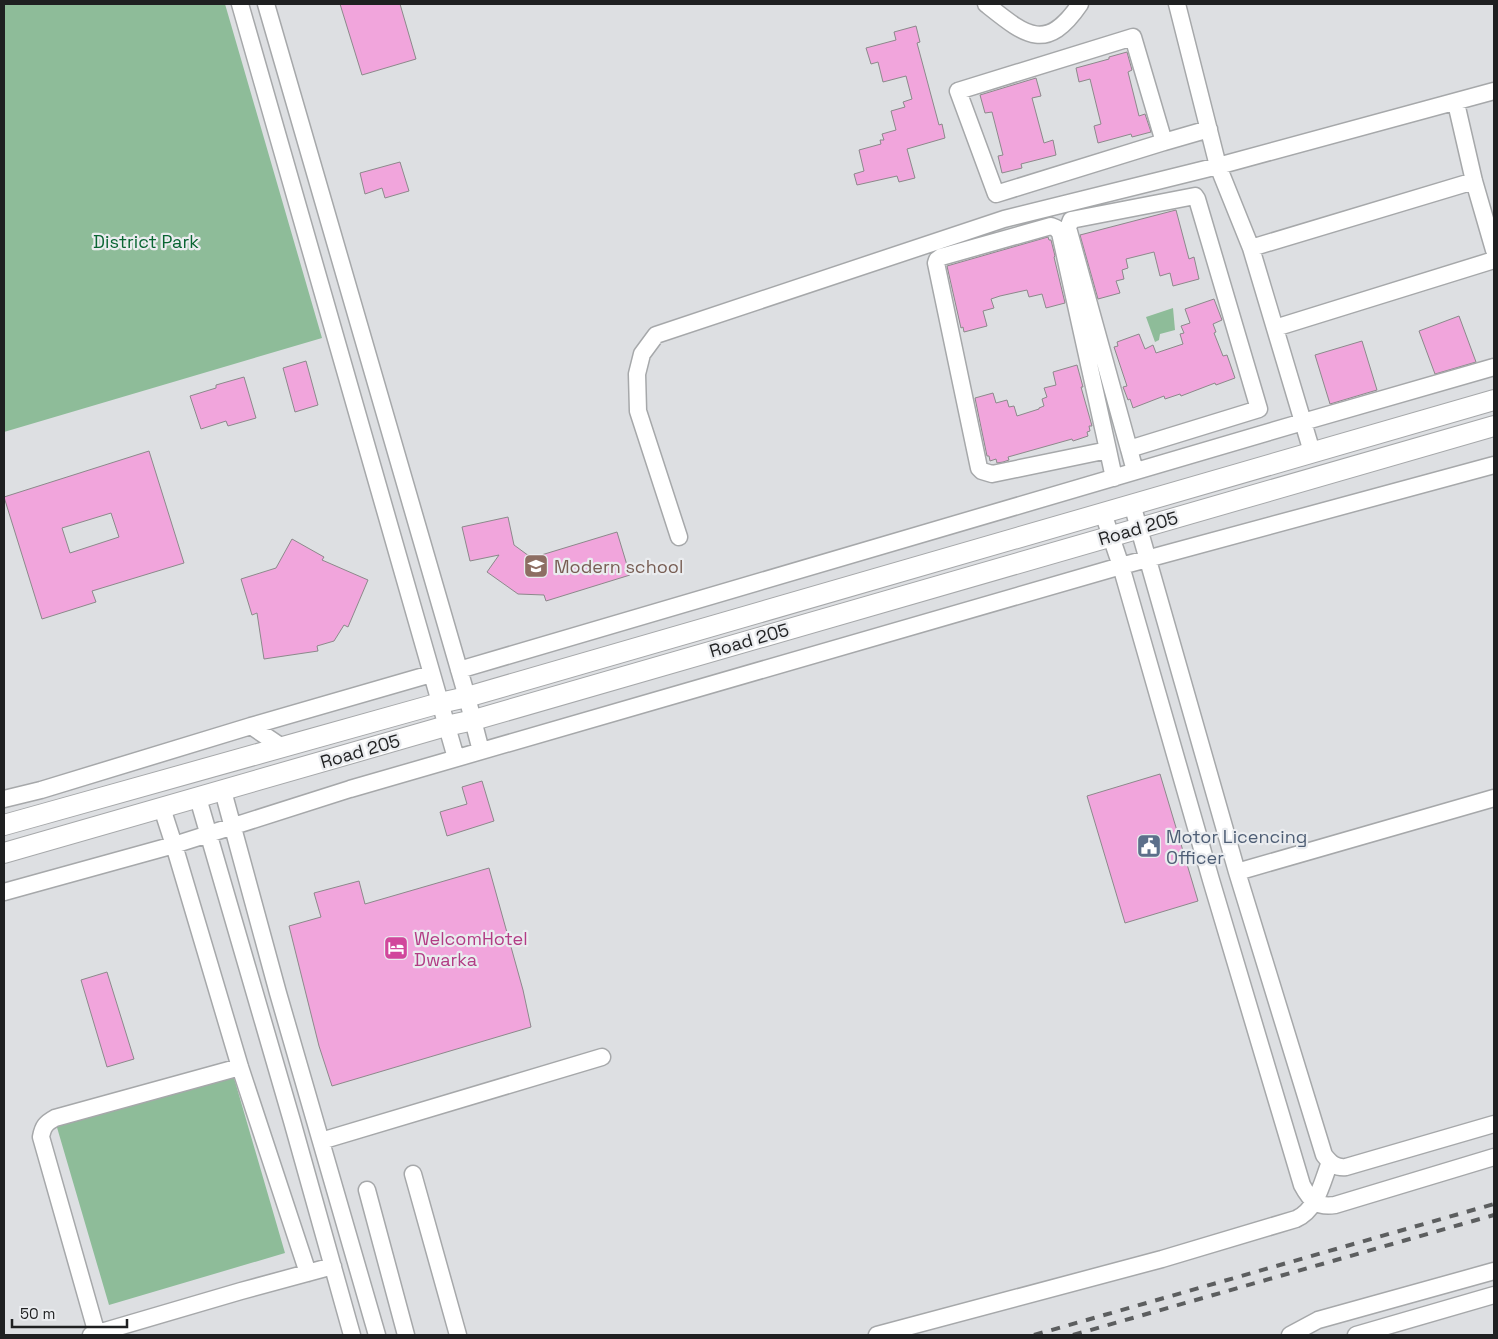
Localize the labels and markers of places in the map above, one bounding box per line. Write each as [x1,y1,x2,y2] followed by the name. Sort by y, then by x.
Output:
[523,553,549,579] school or university icon: Modern school
[554,555,683,578] place label: Modern school
[1166,825,1307,869] place label: Motor Licencing Officer
[1136,833,1162,859] public building icon: Motor Licencing Officer
[414,927,528,971] place label: WelcomHotel Dwarka
[383,935,409,961] hotel icon: WelcomHotel Dwarka

